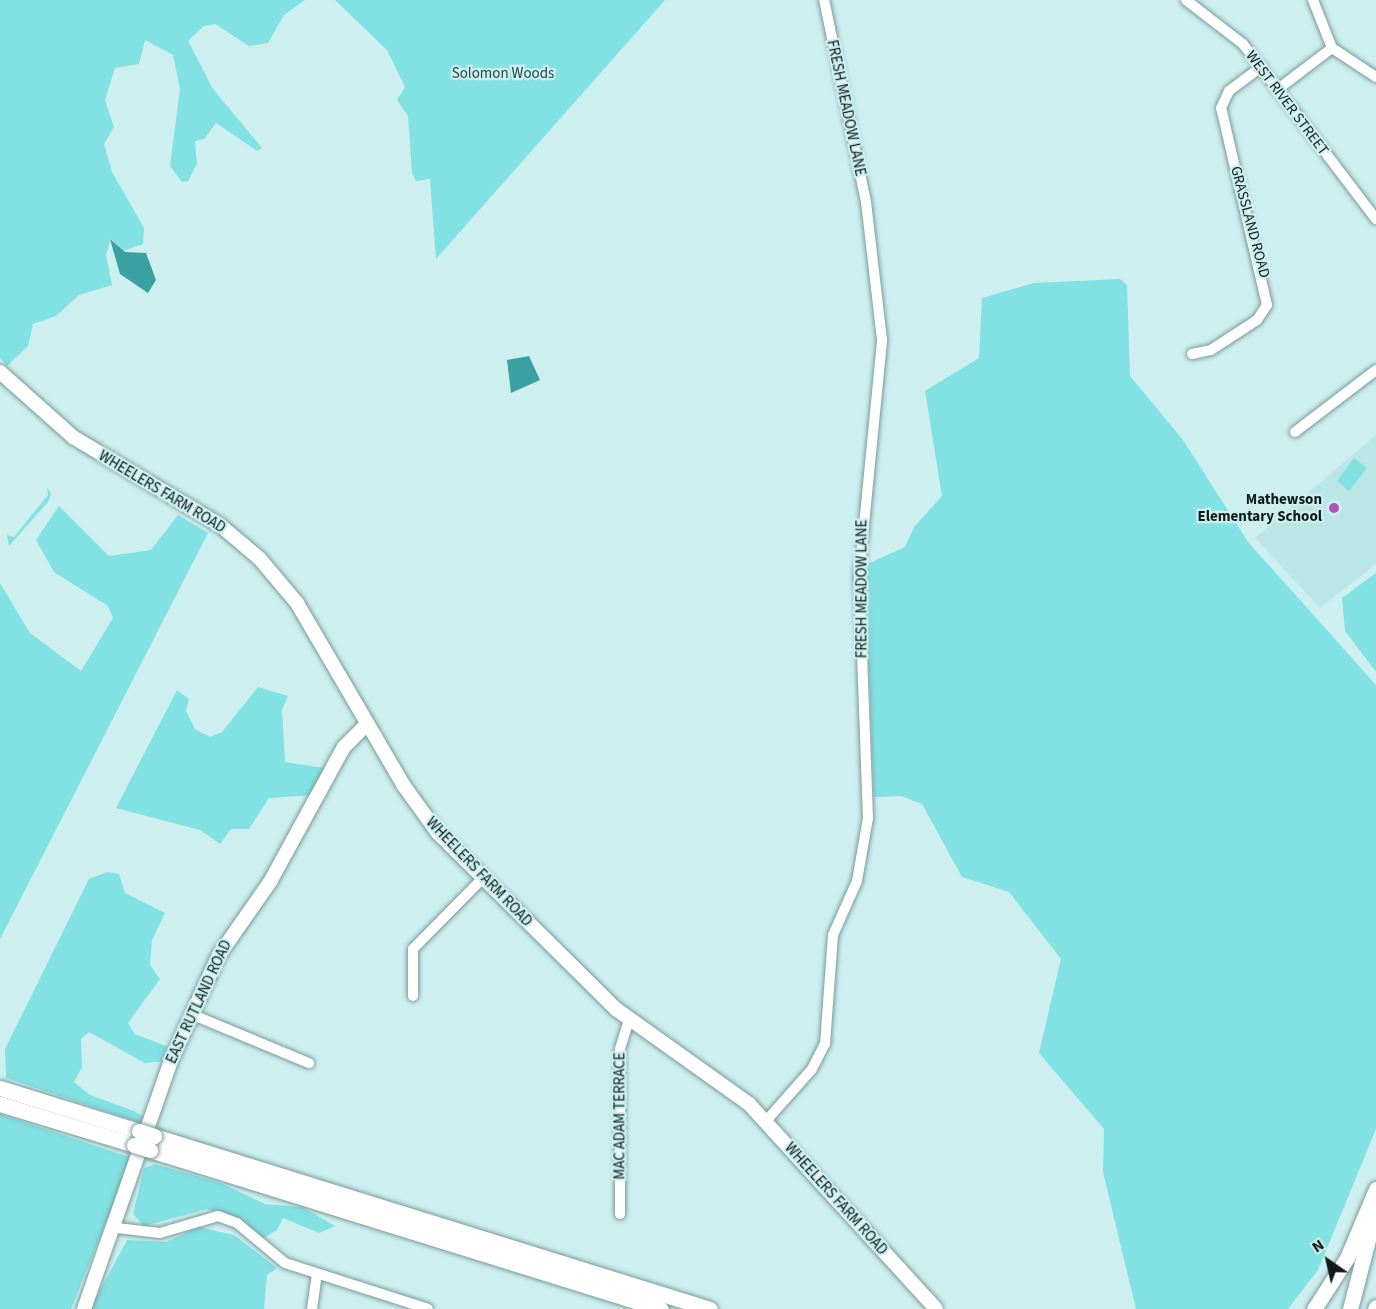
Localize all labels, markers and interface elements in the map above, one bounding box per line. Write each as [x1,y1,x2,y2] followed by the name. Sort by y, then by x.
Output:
[823,38,869,178] street label: FRESH MEADOW LANE
[1242,47,1332,159] street label: WEST RIVER STREET
[452,65,554,83] park label: Solomon Woods
[1226,164,1274,280] street label: GRASSLAND ROAD
[95,447,229,537] street label: WHEELERS FARM ROAD
[1197,490,1322,525] place label: Mathewson Elementary School
[1327,501,1341,515] marker: Mathewson Elementary School
[853,520,871,658] street label: FRESH MEADOW LANE
[422,814,536,930] street label: WHEELERS FARM ROAD
[162,937,236,1067] street label: EAST RUTLAND ROAD
[611,1052,629,1180] street label: MAC ADAM TERRACE
[781,1139,891,1259] street label: WHEELERS FARM ROAD
[1298,1231,1358,1291] north arrow
[1307,1234,1328,1258] text: N

